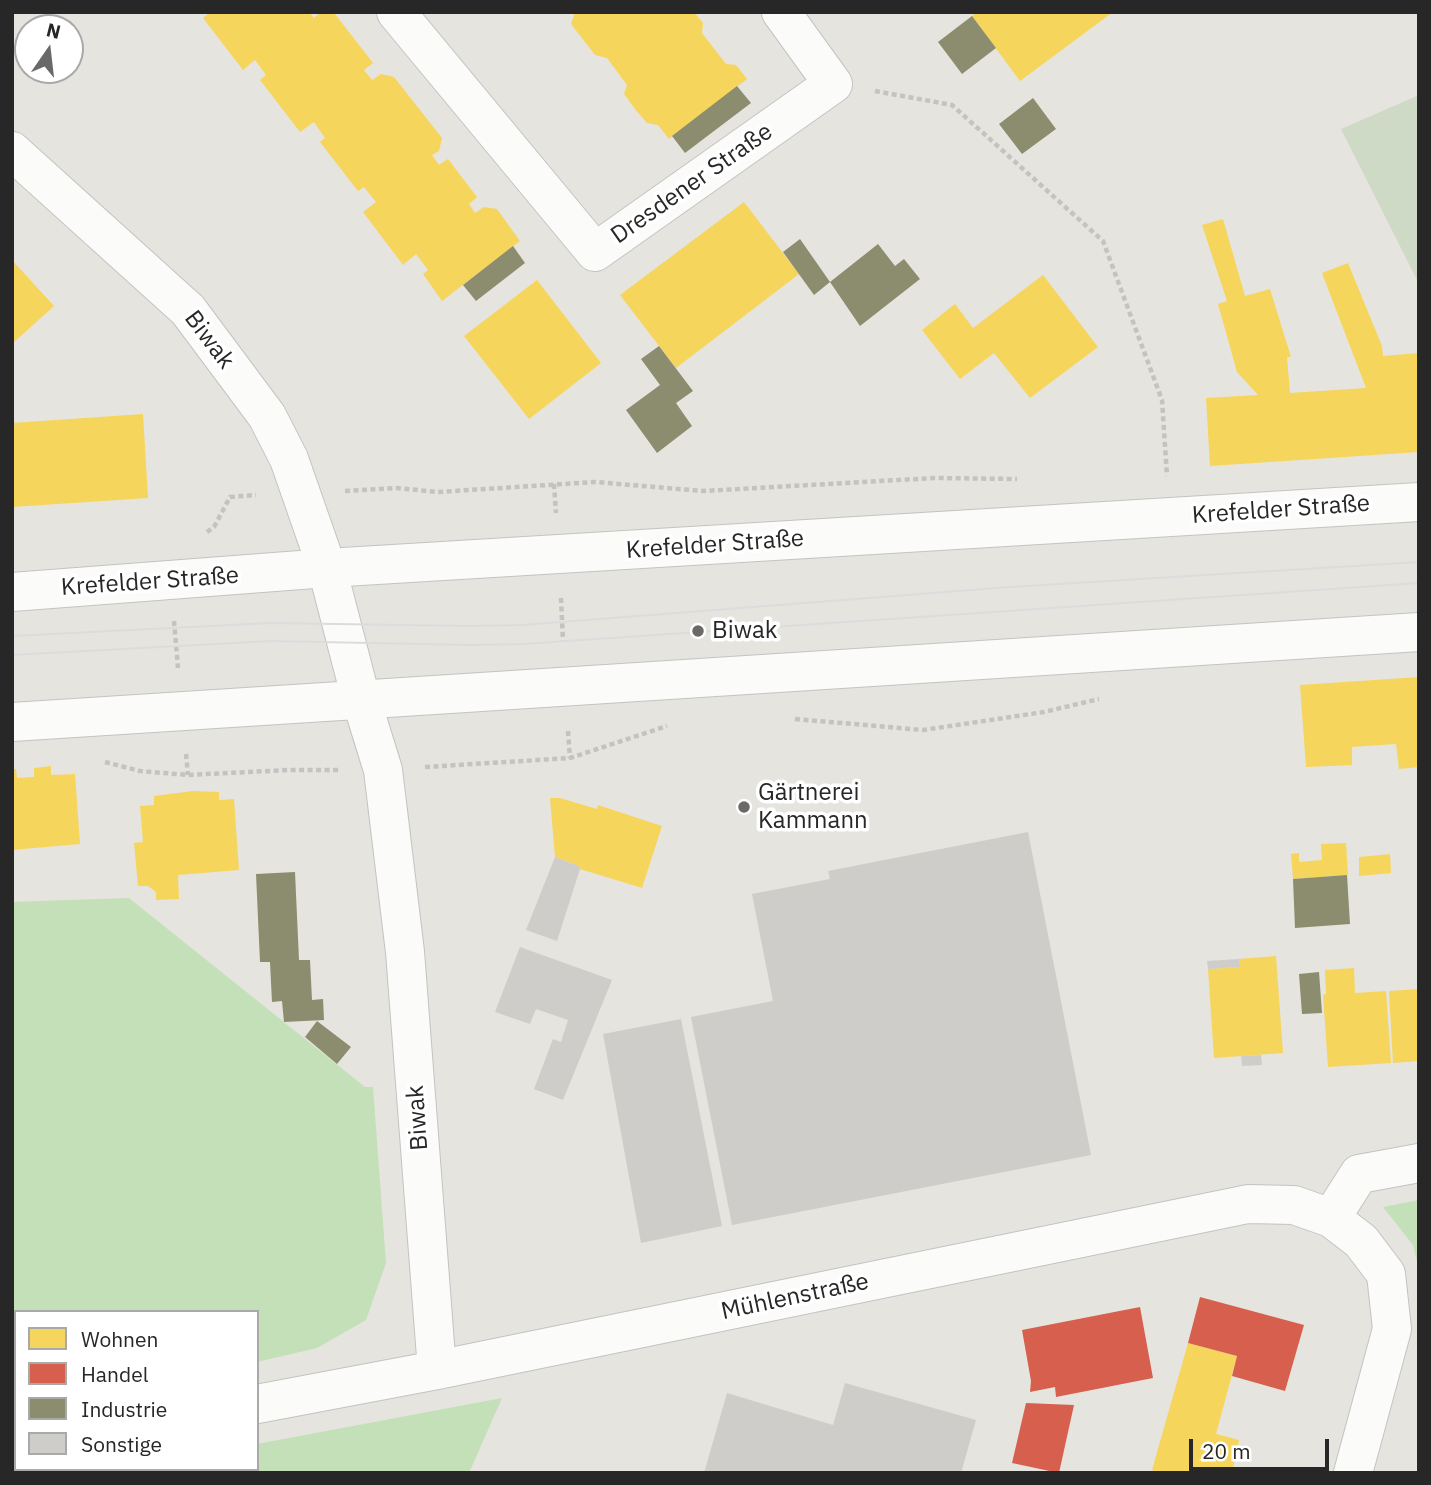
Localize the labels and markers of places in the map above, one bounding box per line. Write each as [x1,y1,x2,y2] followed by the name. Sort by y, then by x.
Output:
[712,617,777,645] place label: Biwak
[690,623,706,639] marker: Biwak
[758,779,868,835] place label: Gärtnerei Kammann
[736,799,752,815] marker: Gärtnerei Kammann

